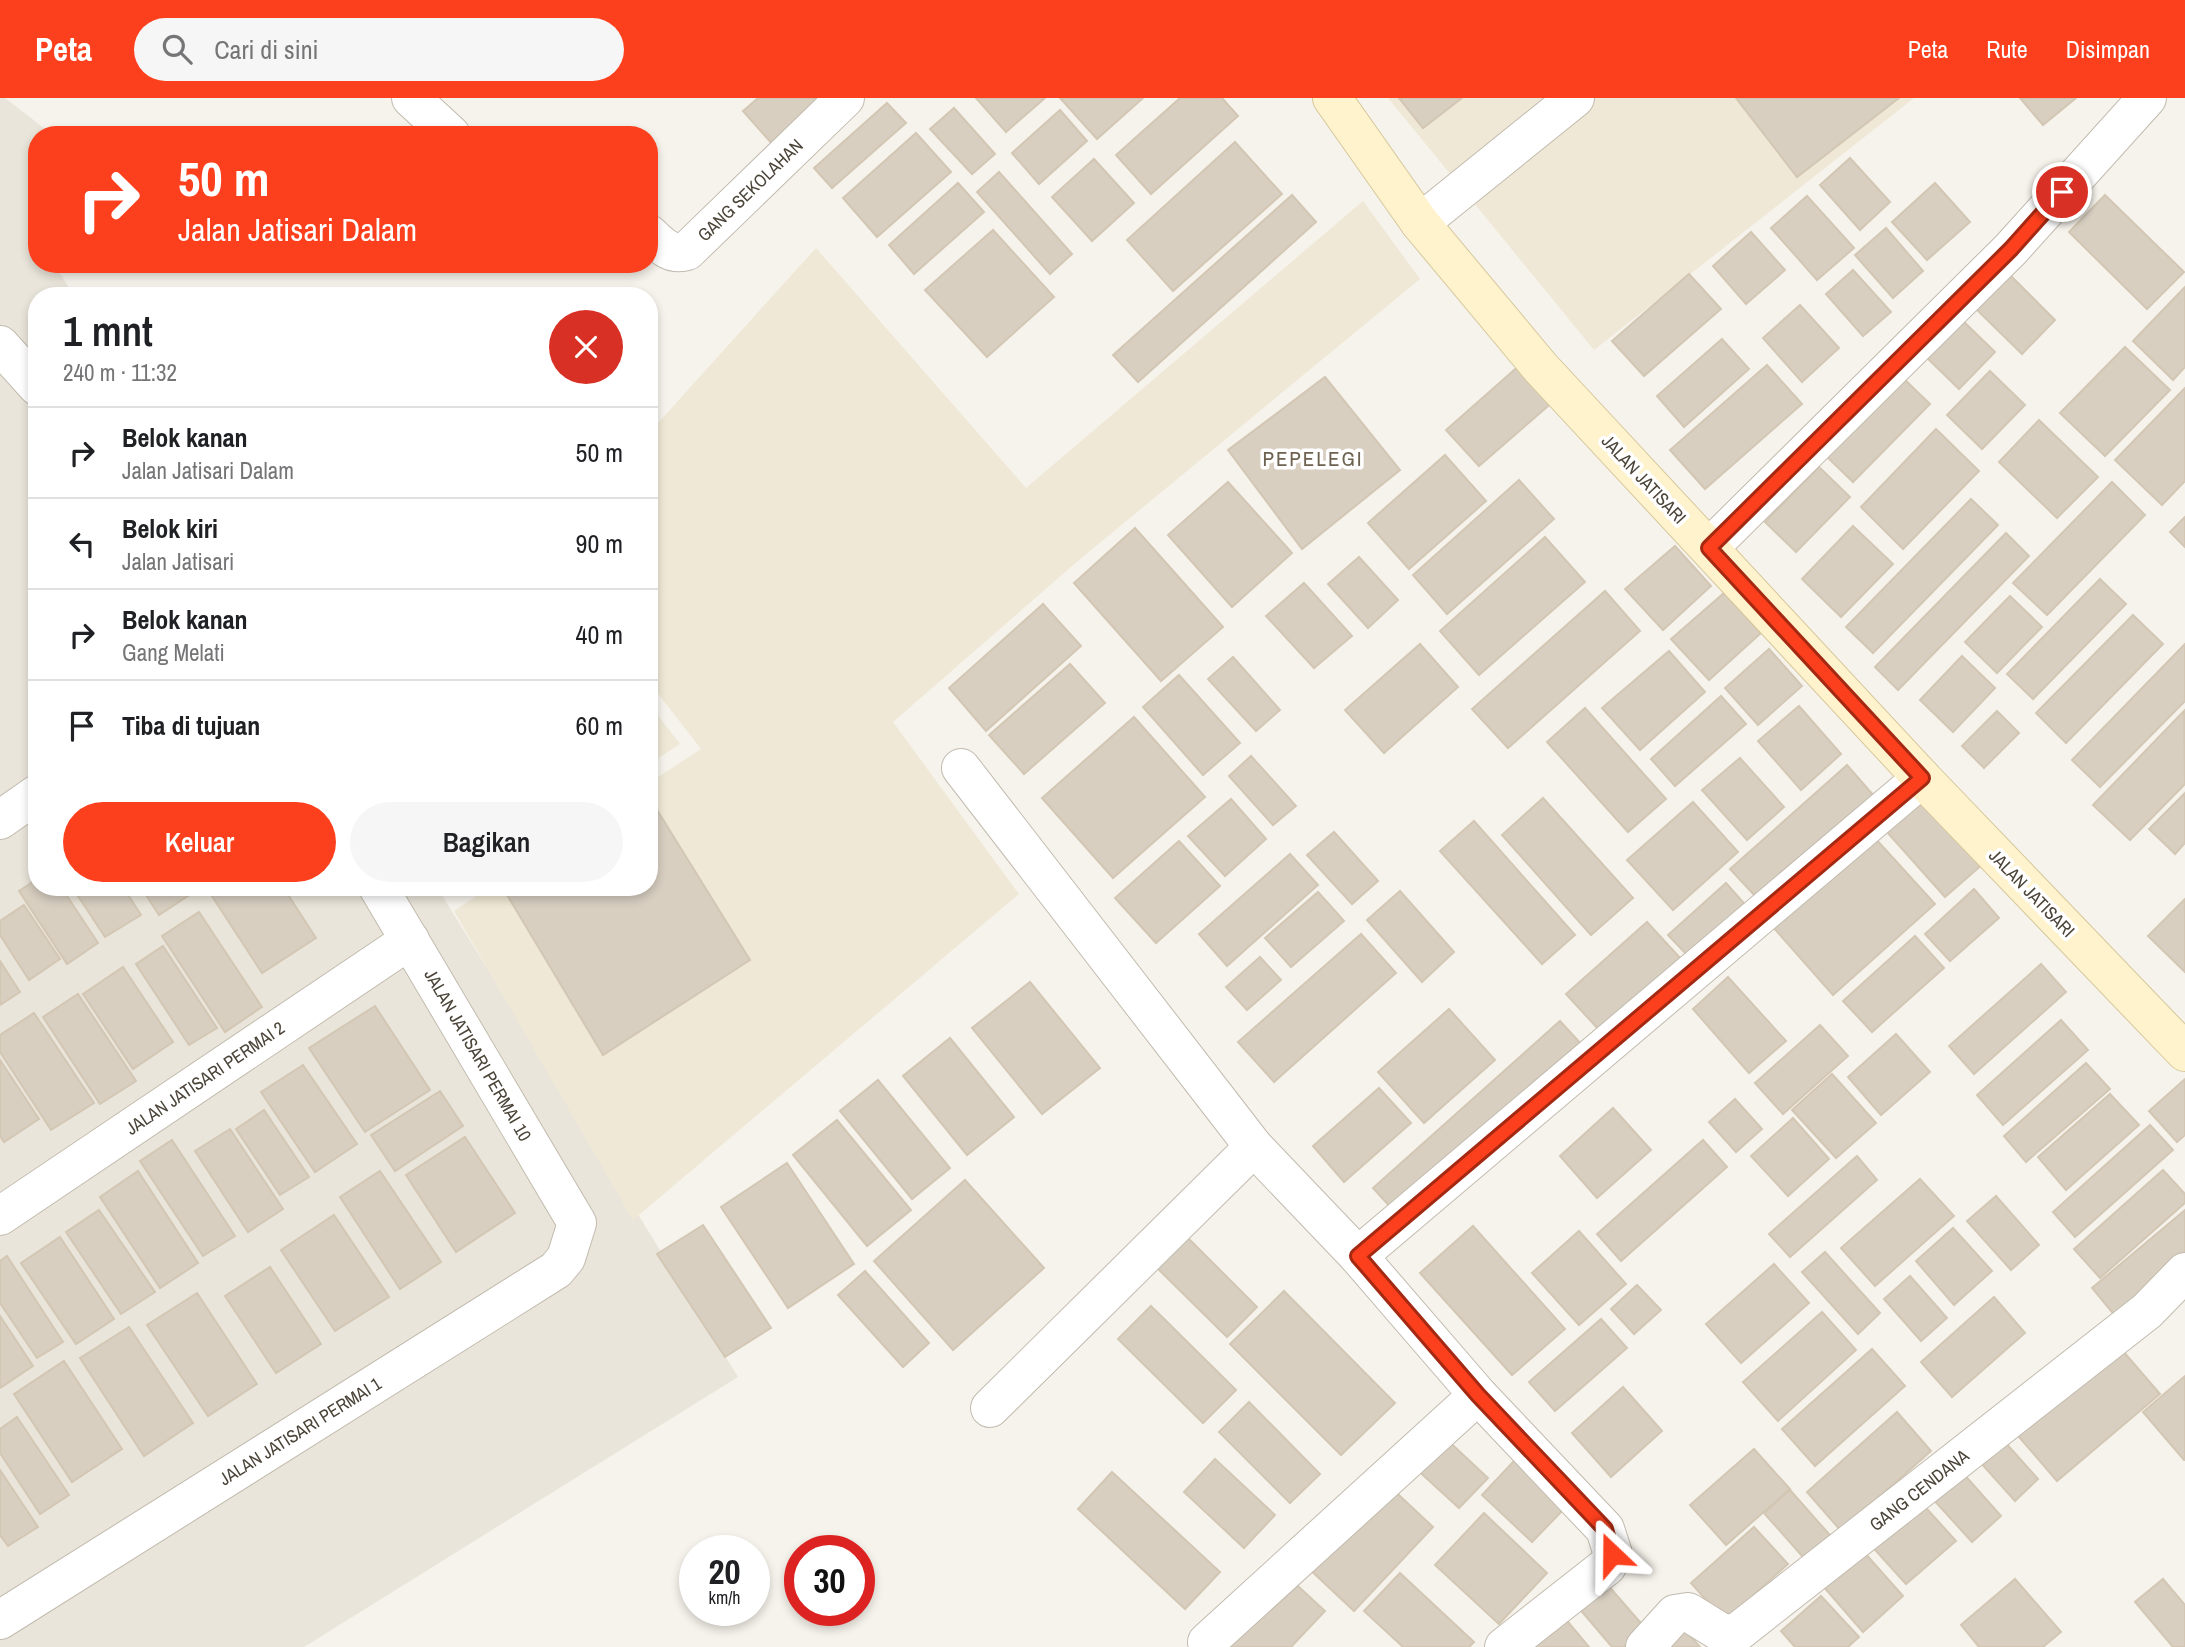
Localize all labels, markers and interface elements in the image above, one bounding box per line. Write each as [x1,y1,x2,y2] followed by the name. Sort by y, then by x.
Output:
[134,18,624,81] search box
[35,27,92,71] text: Peta
[158,30,196,68] icon: search
[214,32,318,67] text: Cari di sini
[1908,33,1948,65] text: Peta
[1986,33,2028,65] text: Rute
[2066,33,2150,65] text: Disimpan
[692,133,808,247] street label: GANG SEKOLAHAN
[178,145,270,211] text: 50 m
[63,154,154,245] icon: right
[2032,162,2092,222] pin
[2043,173,2081,211] icon: arrive
[178,208,417,251] text: Jalan Jatisari Dalam
[63,303,153,359] text: 1 mnt
[549,310,623,384] button: close
[63,357,177,388] text: 240 m · 11:32
[122,420,248,455] text: Belok kanan
[1596,429,1692,529] street label: JALAN JATISARI
[63,434,101,472] icon: right
[576,435,623,470] text: 50 m
[1262,444,1364,473] district label: PEPELEGI
[122,455,294,486] text: Jalan Jatisari Dalam
[122,511,218,546] text: Belok kiri
[63,525,101,563] icon: left
[576,526,623,561] text: 90 m
[122,546,234,577] text: Jalan Jatisari
[122,602,248,637] text: Belok kanan
[63,616,101,654] icon: right
[576,617,623,652] text: 40 m
[122,637,225,668] text: Gang Melati
[63,707,101,745] icon: arrive
[122,708,260,743] text: Tiba di tujuan
[576,708,623,743] text: 60 m
[63,802,336,882] button: Keluar
[350,802,623,882] button: Bagikan
[1983,843,2081,943] street label: JALAN JATISARI
[418,964,538,1146] street label: JALAN JATISARI PERMAI 10
[121,1015,289,1141] street label: JALAN JATISARI PERMAI 2
[214,1370,386,1491] street label: JALAN JATISARI PERMAI 1
[1864,1443,1974,1537] street label: GANG CENDANA
[1575,1517,1649,1591] position arrow
[784,1535,875,1626] speed limit sign: 30
[709,1548,740,1595] text: 20
[709,1585,741,1610] text: km/h

